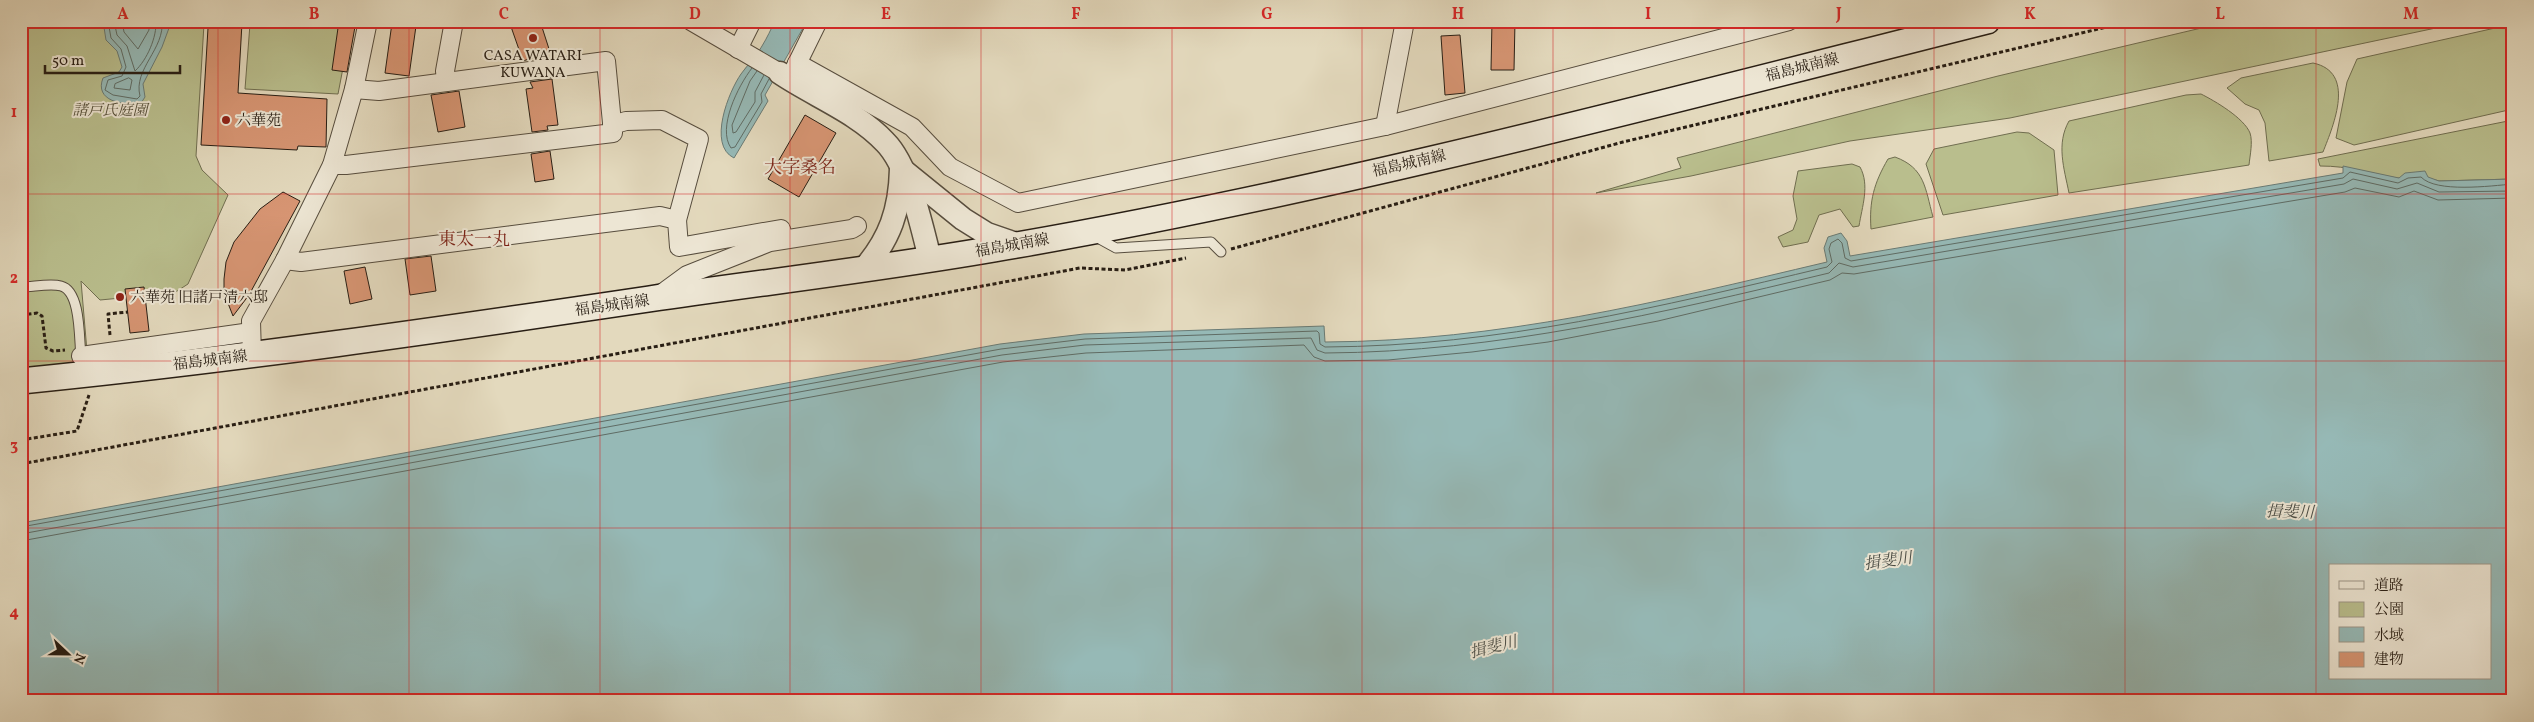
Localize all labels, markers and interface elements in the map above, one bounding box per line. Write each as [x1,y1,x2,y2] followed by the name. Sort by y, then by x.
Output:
[117,4,129,26] text: A
[309,4,320,26] text: B
[499,4,509,26] text: C
[689,4,701,26] text: D
[881,4,891,26] text: E
[1071,4,1081,26] text: F
[1261,4,1273,26] text: G
[1452,4,1464,26] text: H
[1645,4,1651,26] text: I
[1835,4,1842,26] text: J
[2024,4,2036,26] text: K
[2215,4,2225,26] text: L
[2403,4,2419,26] text: M
[527,32,539,44] marker: CASA WATARI KUWANA
[45,42,180,74] scale bar
[484,46,582,84] place label: CASA WATARI KUWANA
[1763,49,1841,88] street label: 福島城南線
[52,51,84,72] text: 50 m
[72,101,150,122] park label: 諸戸氏庭園
[11,102,17,124] text: 1
[236,111,281,132] place label: 六華苑
[220,114,232,126] marker: 六華苑
[1370,146,1448,183] street label: 福島城南線
[764,156,836,181] district label: 大字桑名
[438,228,510,253] district label: 東太一丸
[973,230,1051,263] street label: 福島城南線
[10,268,18,290] text: 2
[130,288,268,309] place label: 六華苑 旧諸戸清六邸
[114,291,126,303] marker: 六華苑 旧諸戸清六邸
[574,291,651,322] street label: 福島城南線
[172,346,249,376] street label: 福島城南線
[10,435,18,457] text: 3
[2266,502,2316,524] water label: 揖斐川
[1863,547,1916,576] water label: 揖斐川
[2329,564,2492,680] legend
[2374,576,2404,597] text: 道路
[2374,600,2404,621] text: 公園
[9,602,19,624] text: 4
[2374,626,2404,647] text: 水域
[42,630,92,680] north arrow
[1468,631,1521,664] water label: 揖斐川
[68,650,89,667] text: N
[2374,650,2404,671] text: 建物

